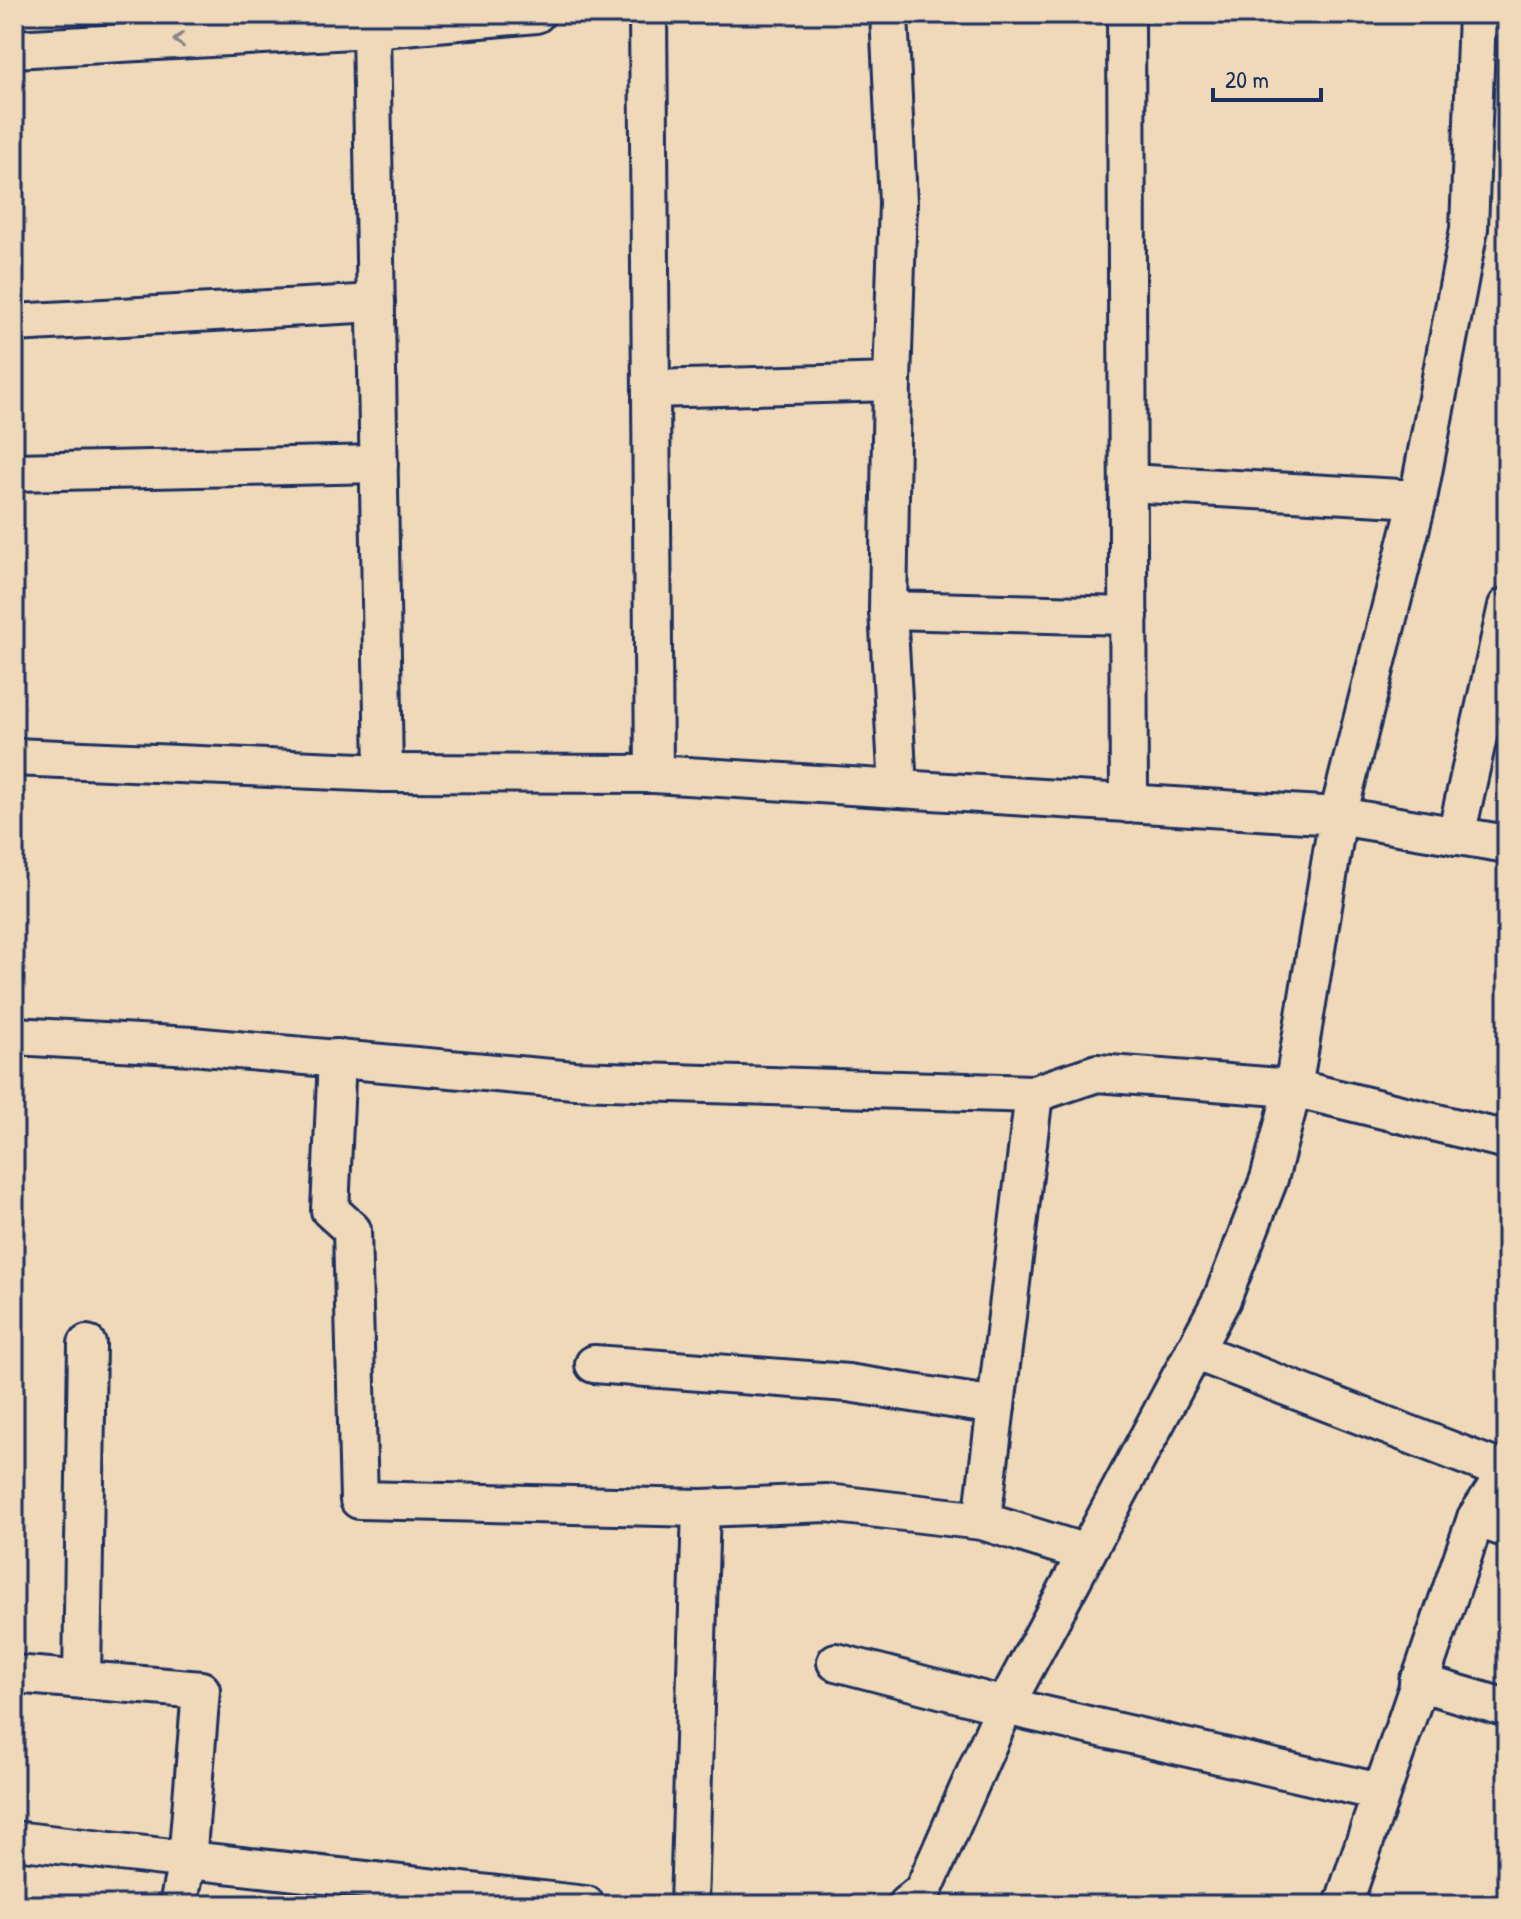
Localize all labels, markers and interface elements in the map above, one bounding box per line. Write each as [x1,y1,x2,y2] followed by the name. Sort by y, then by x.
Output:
[172,31,185,48] one-way arrow
[1213,52,1321,102] scale bar
[1225,63,1269,95] text: 20 m

